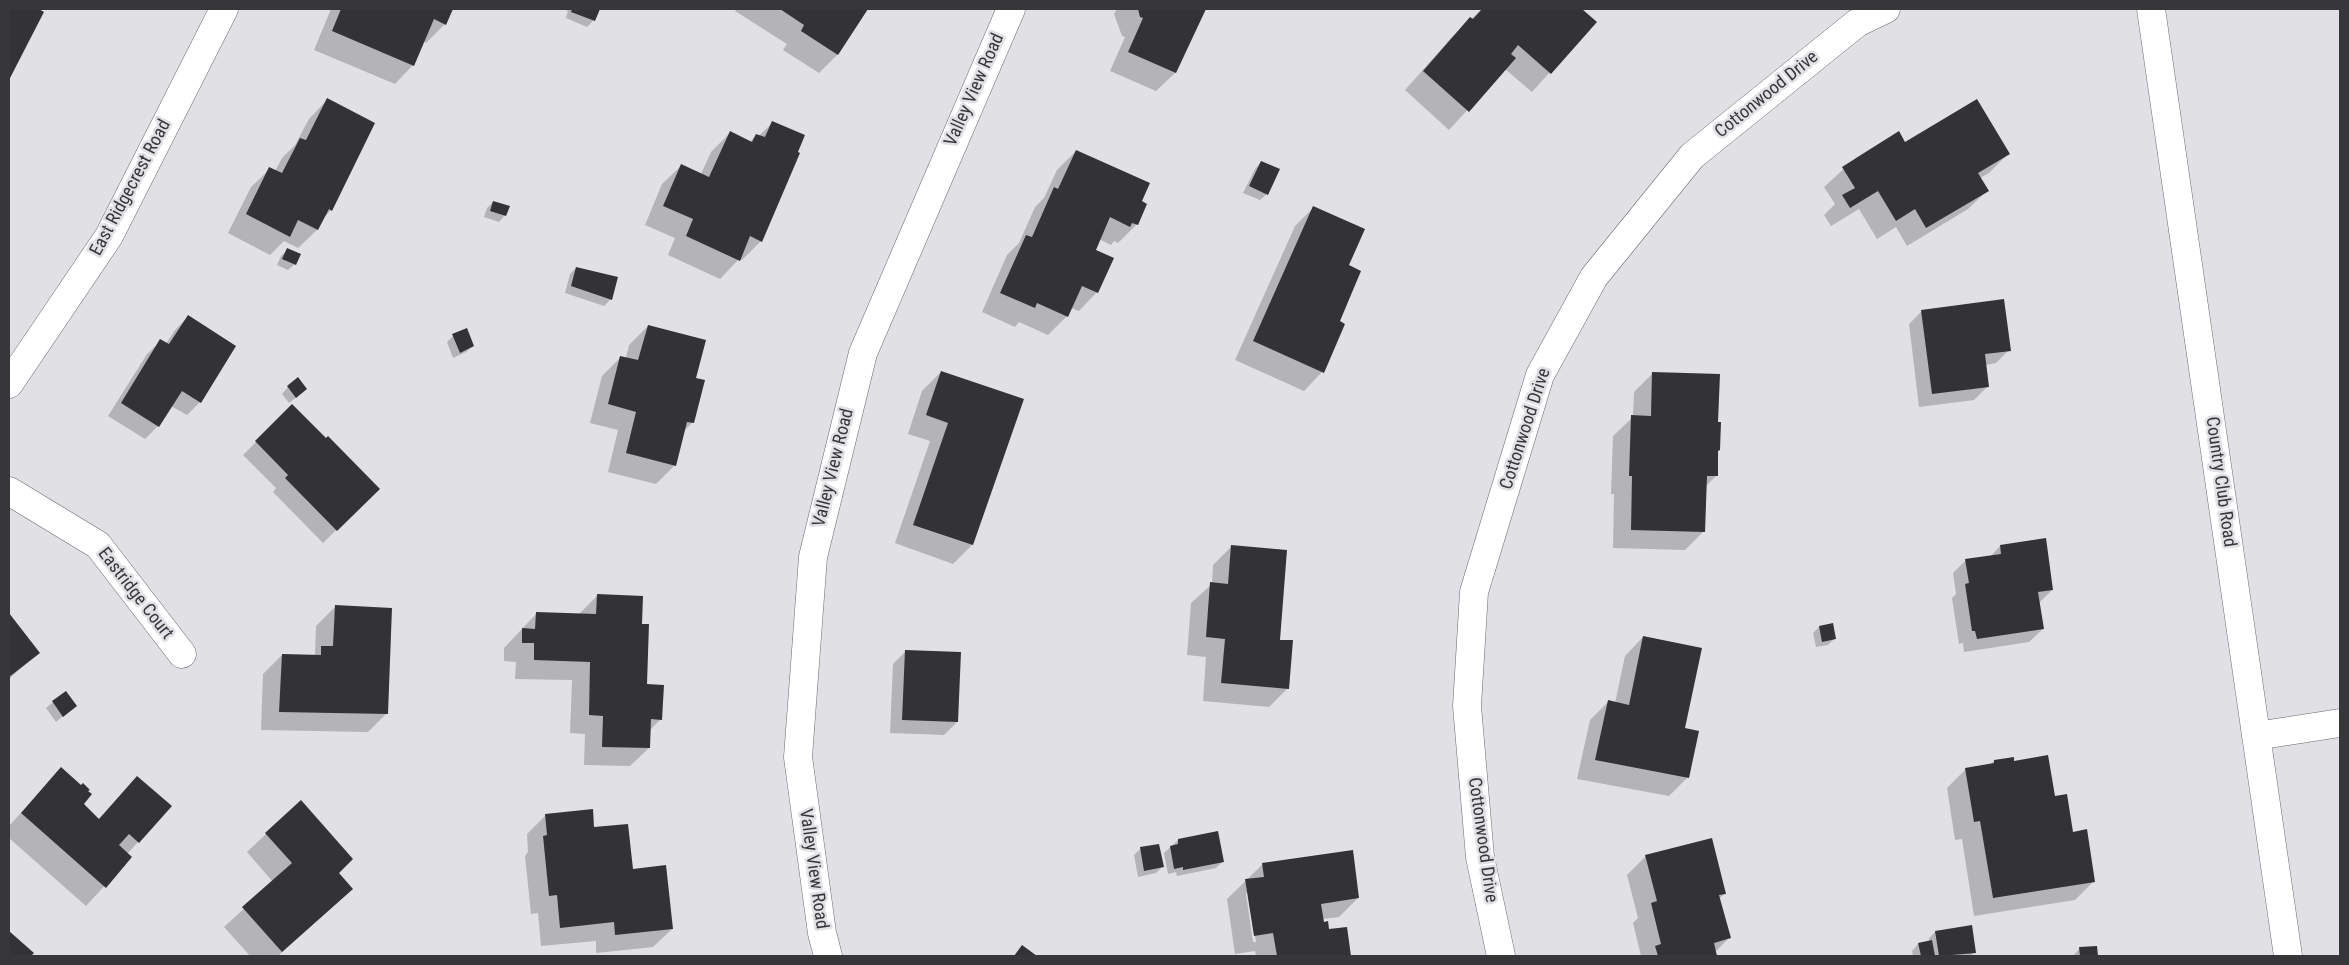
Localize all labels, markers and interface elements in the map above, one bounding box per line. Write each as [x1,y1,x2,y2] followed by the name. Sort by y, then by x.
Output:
[940,30,1010,150] street label: Valley View Road
[1711,47,1823,143] street label: Cottonwood Drive
[86,116,176,260] street label: East Ridgecrest Road
[1496,366,1556,492] street label: Cottonwood Drive
[809,407,859,529] street label: Valley View Road
[2200,415,2240,549] street label: Country Club Road
[93,544,177,644] street label: Eastridge Court
[1463,776,1501,904] street label: Cottonwood Drive
[794,808,832,930] street label: Valley View Road

